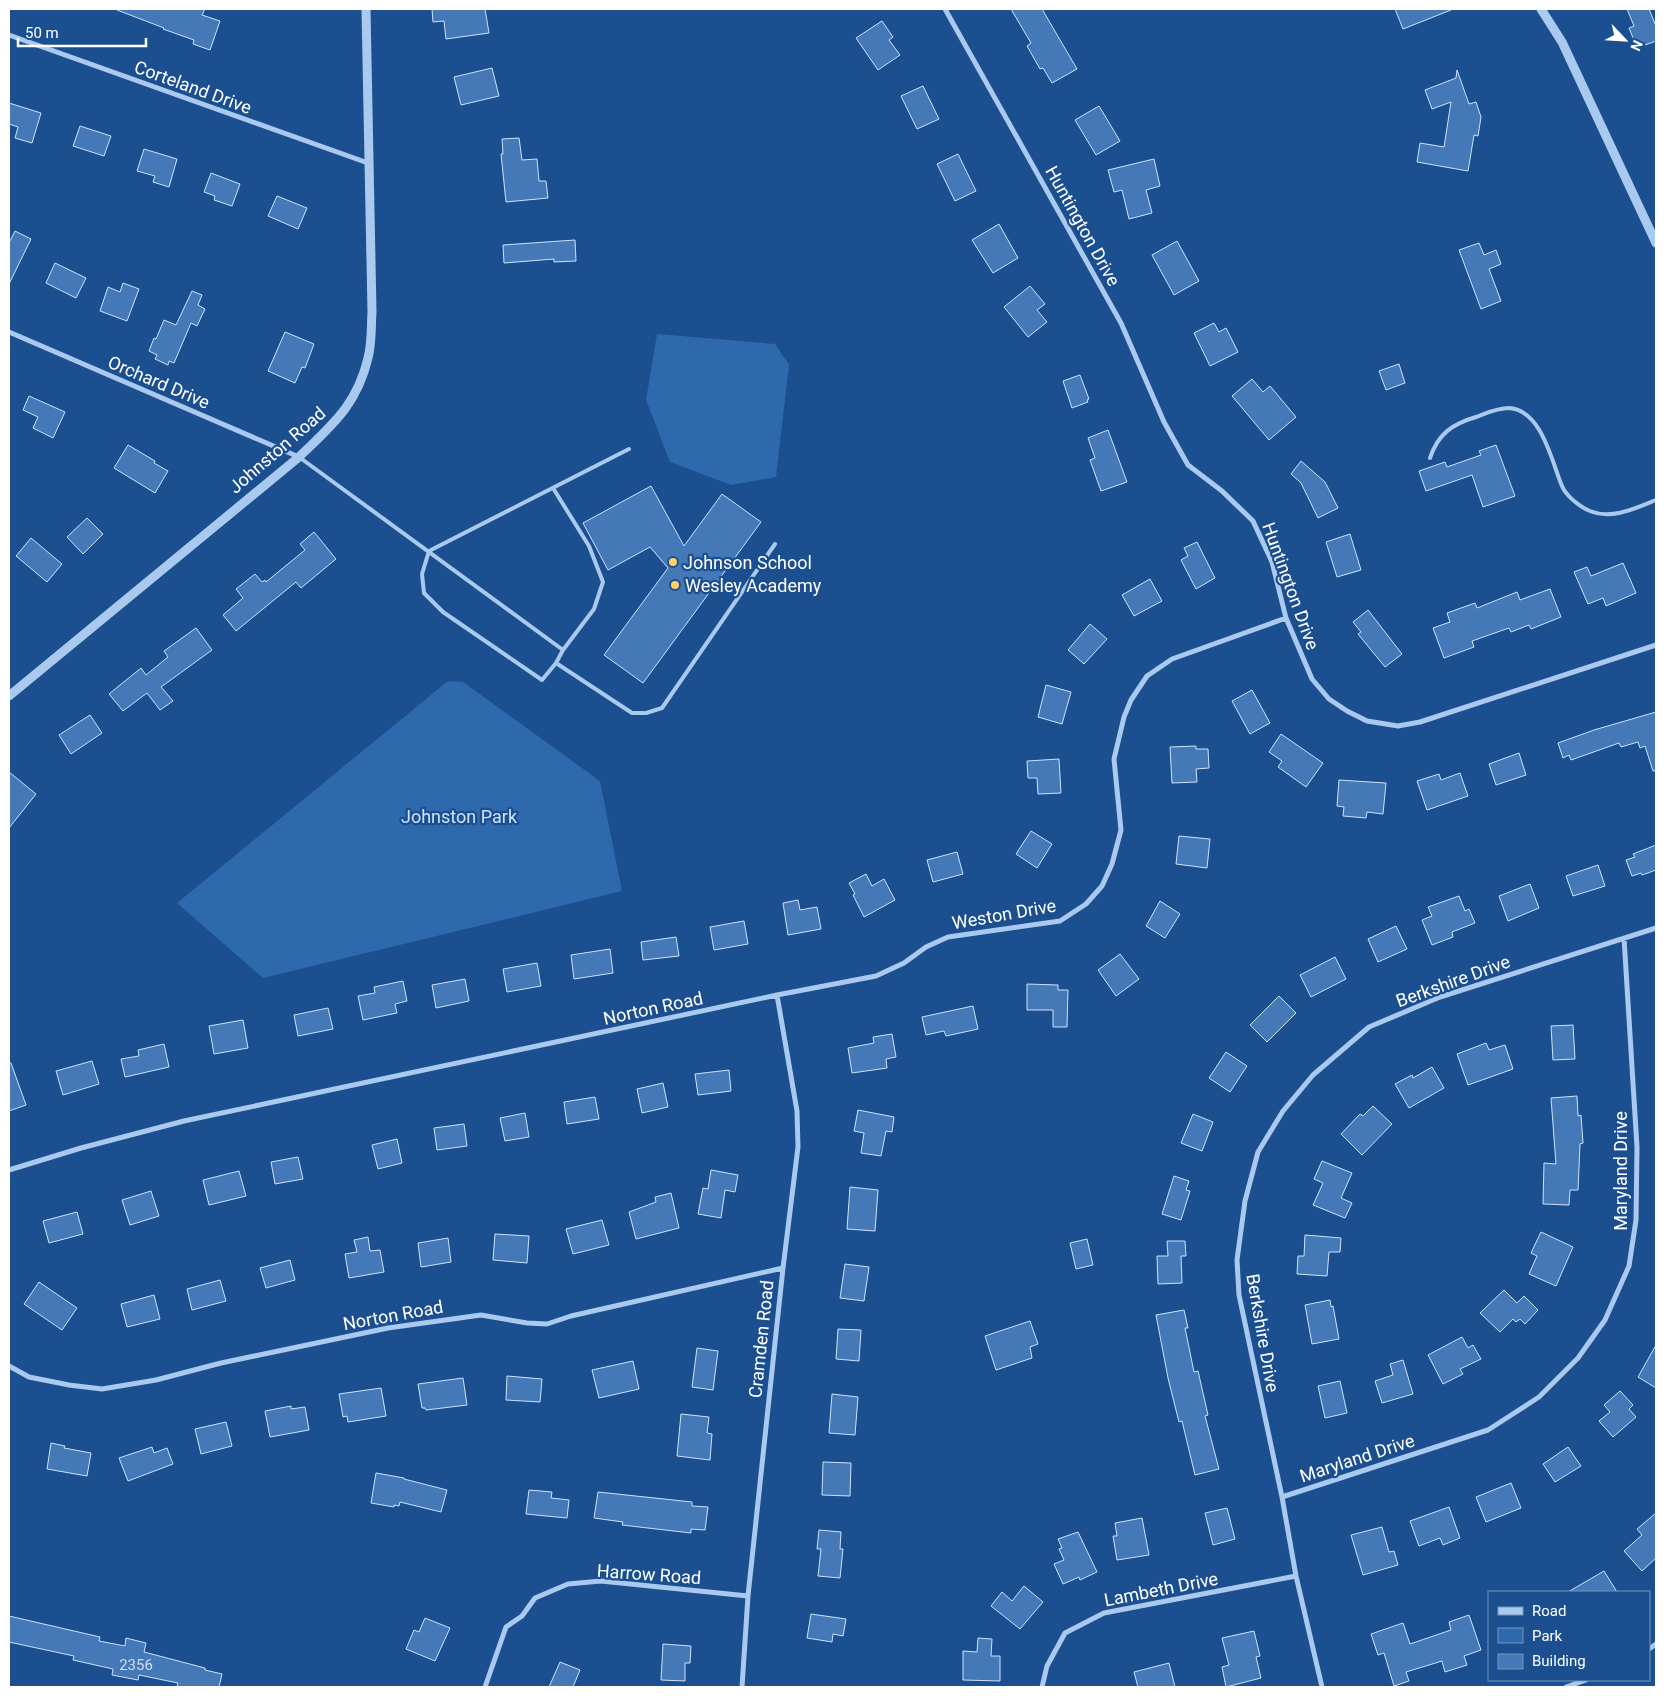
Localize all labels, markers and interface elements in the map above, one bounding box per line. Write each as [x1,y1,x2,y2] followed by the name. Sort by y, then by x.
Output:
[18,15,145,47] scale bar
[1600,15,1650,65] north arrow
[25,24,59,42] text: 50 m
[1627,38,1646,53] text: N
[132,56,254,118] street label: Corteland Drive
[1041,162,1125,290] street label: Huntington Drive
[105,351,213,413] street label: Orchard Drive
[224,402,330,498] street label: Johnston Road
[1258,520,1324,652] street label: Huntington Drive
[683,552,812,573] place label: Johnson School
[667,556,679,568] marker: Johnson School
[685,575,822,596] place label: Wesley Academy
[669,579,681,591] marker: Wesley Academy
[401,806,518,827] park label: Johnston Park
[950,895,1058,933] street label: Weston Drive
[1393,951,1513,1011] street label: Berkshire Drive
[601,987,705,1029] street label: Norton Road
[1610,1111,1631,1231] street label: Maryland Drive
[1242,1272,1284,1394] street label: Berkshire Drive
[744,1279,778,1399] street label: Cramden Road
[341,1296,445,1334] street label: Norton Road
[1297,1430,1417,1486] street label: Maryland Drive
[596,1560,702,1588] street label: Harrow Road
[1102,1568,1220,1610] street label: Lambeth Drive
[1488,1591,1650,1681] legend
[1532,1602,1566,1620] text: Road
[1532,1627,1563,1645] text: Park
[1532,1652,1586,1670] text: Building
[119,1656,153,1674] house number: 2356

